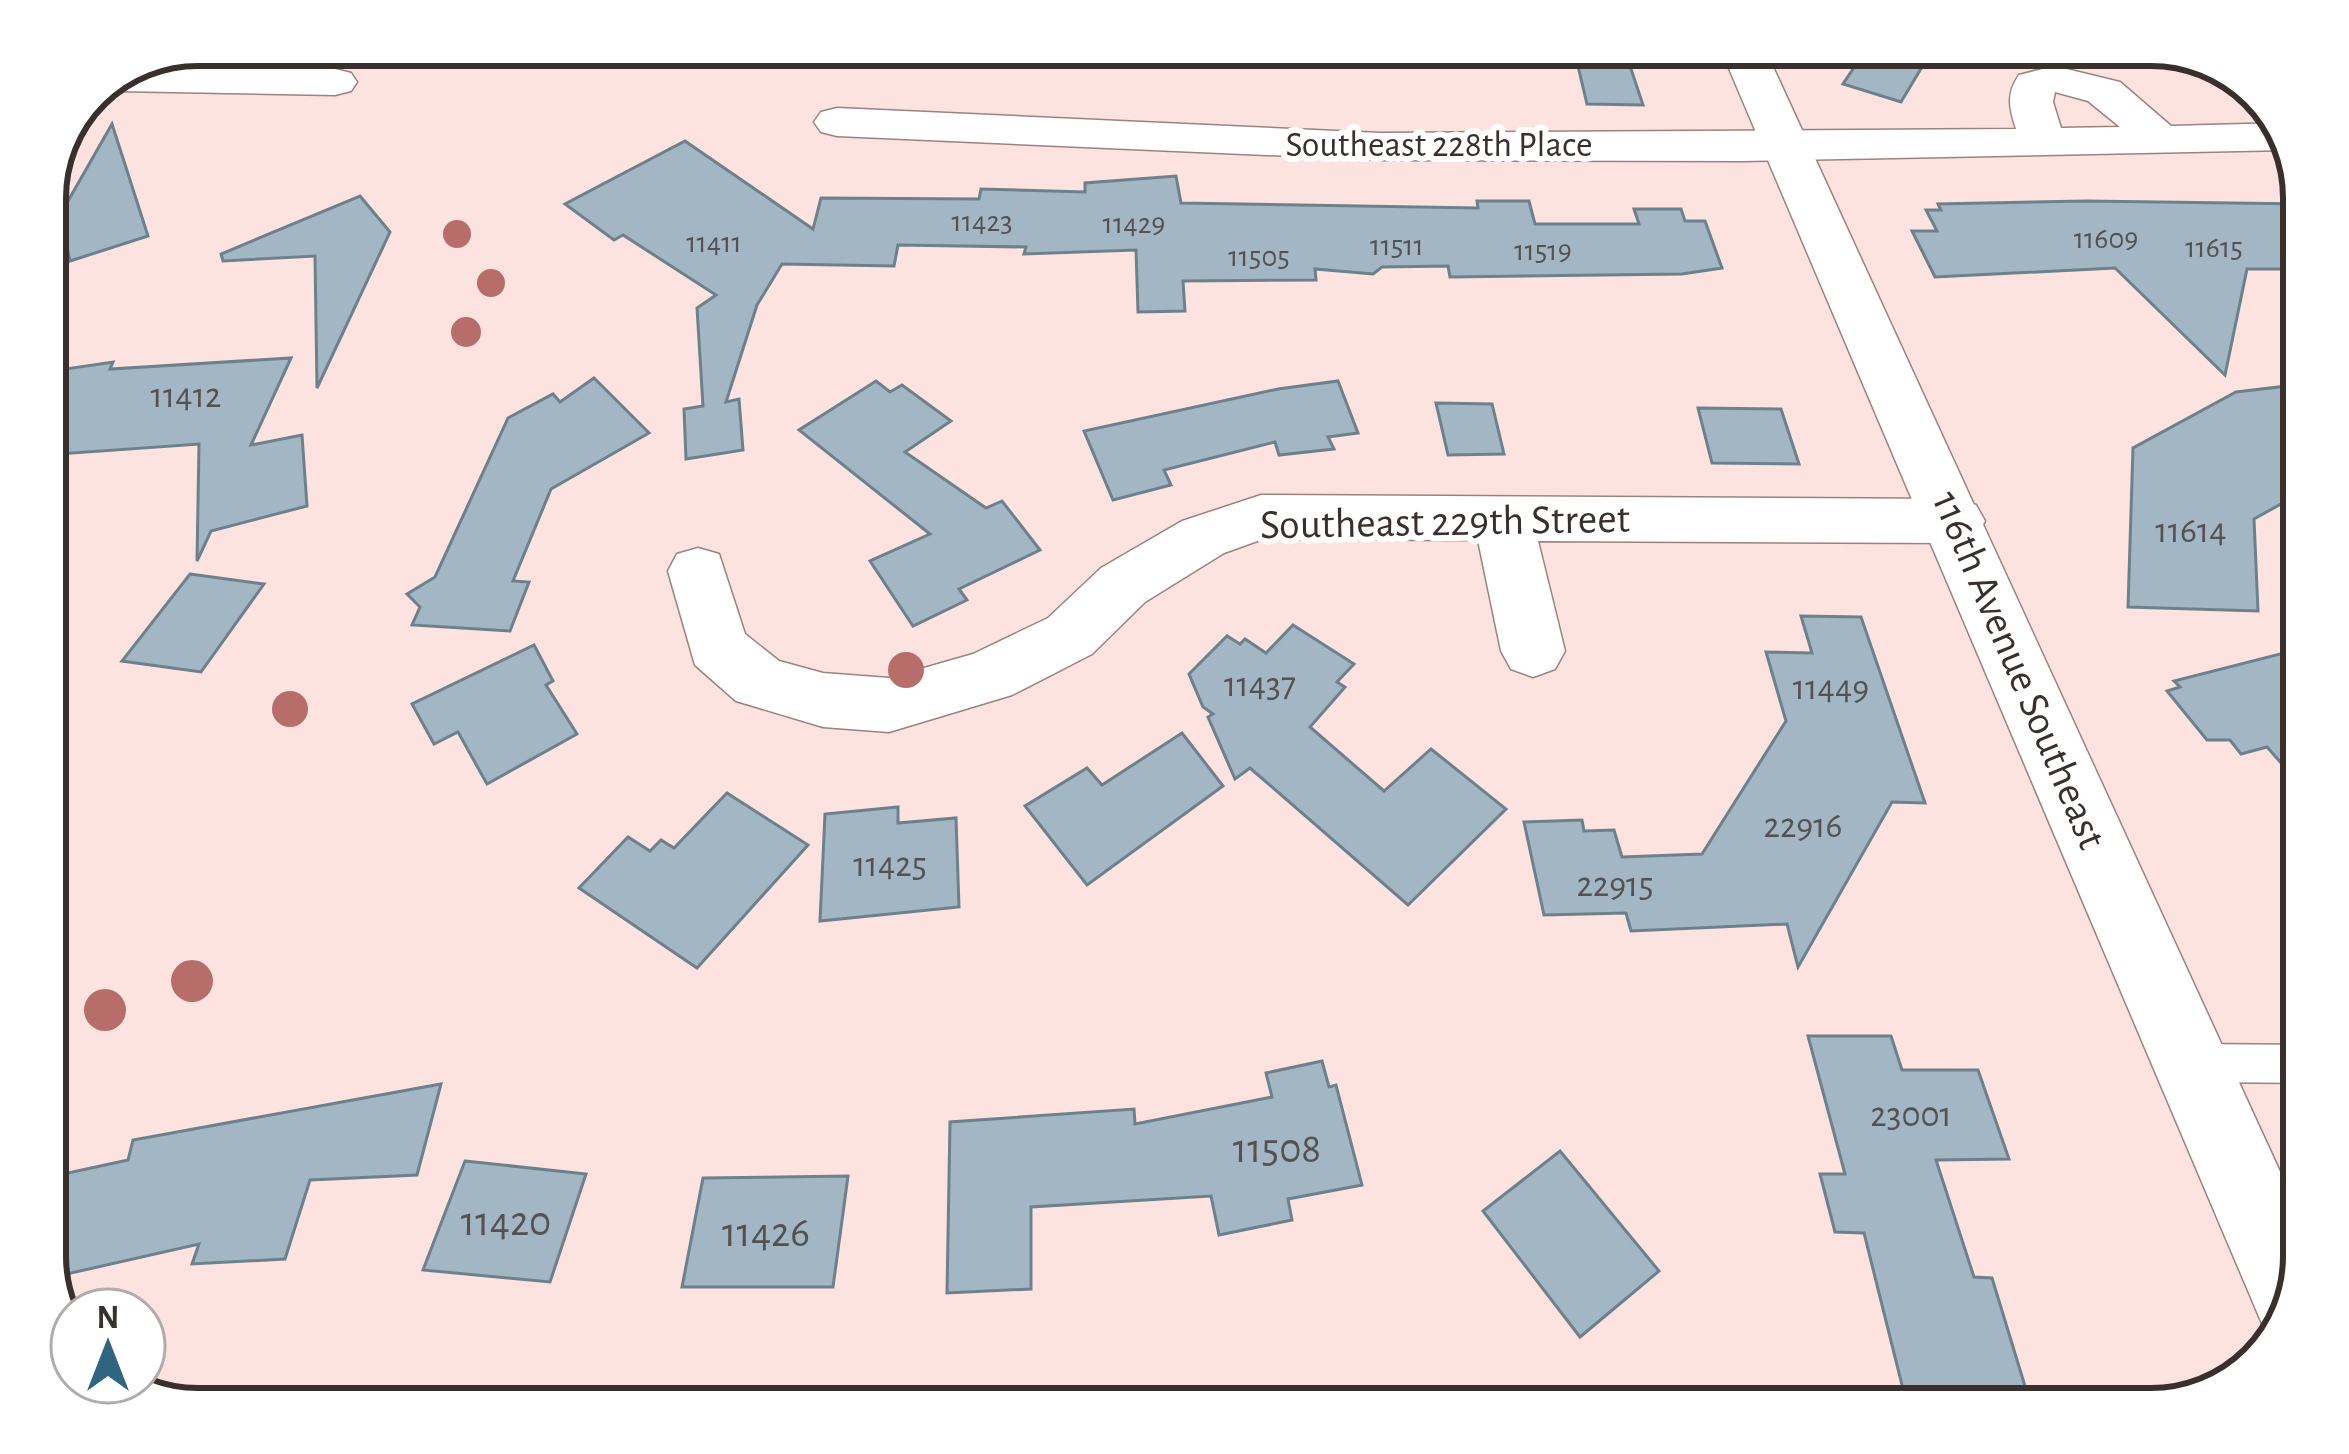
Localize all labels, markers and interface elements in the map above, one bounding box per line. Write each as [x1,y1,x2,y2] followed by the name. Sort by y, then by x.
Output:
[1285,127,1593,163] street label: Southeast 228th Place
[951,207,1013,237] house number: 11423
[1103,209,1165,239] house number: 11429
[2074,224,2138,254] house number: 11609
[686,228,742,258] house number: 11411
[1370,231,1424,261] house number: 11511
[2185,233,2243,263] house number: 11615
[1514,236,1572,266] house number: 11519
[1228,242,1290,272] house number: 11505
[151,378,221,414] house number: 11412
[1925,485,2113,855] street label: 116th Avenue Southeast
[1260,498,1630,546] street label: Southeast 229th Street
[2155,513,2227,549] house number: 11614
[1224,667,1296,703] house number: 11437
[1793,670,1869,706] house number: 11449
[1764,808,1842,844] house number: 22916
[853,847,927,883] house number: 11425
[1576,867,1654,903] house number: 22915
[1870,1097,1952,1133] house number: 23001
[1233,1128,1321,1170] house number: 11508
[461,1201,551,1243] house number: 11420
[722,1212,810,1254] house number: 11426
[48,1286,168,1406] north arrow
[97,1302,119,1335] text: N

